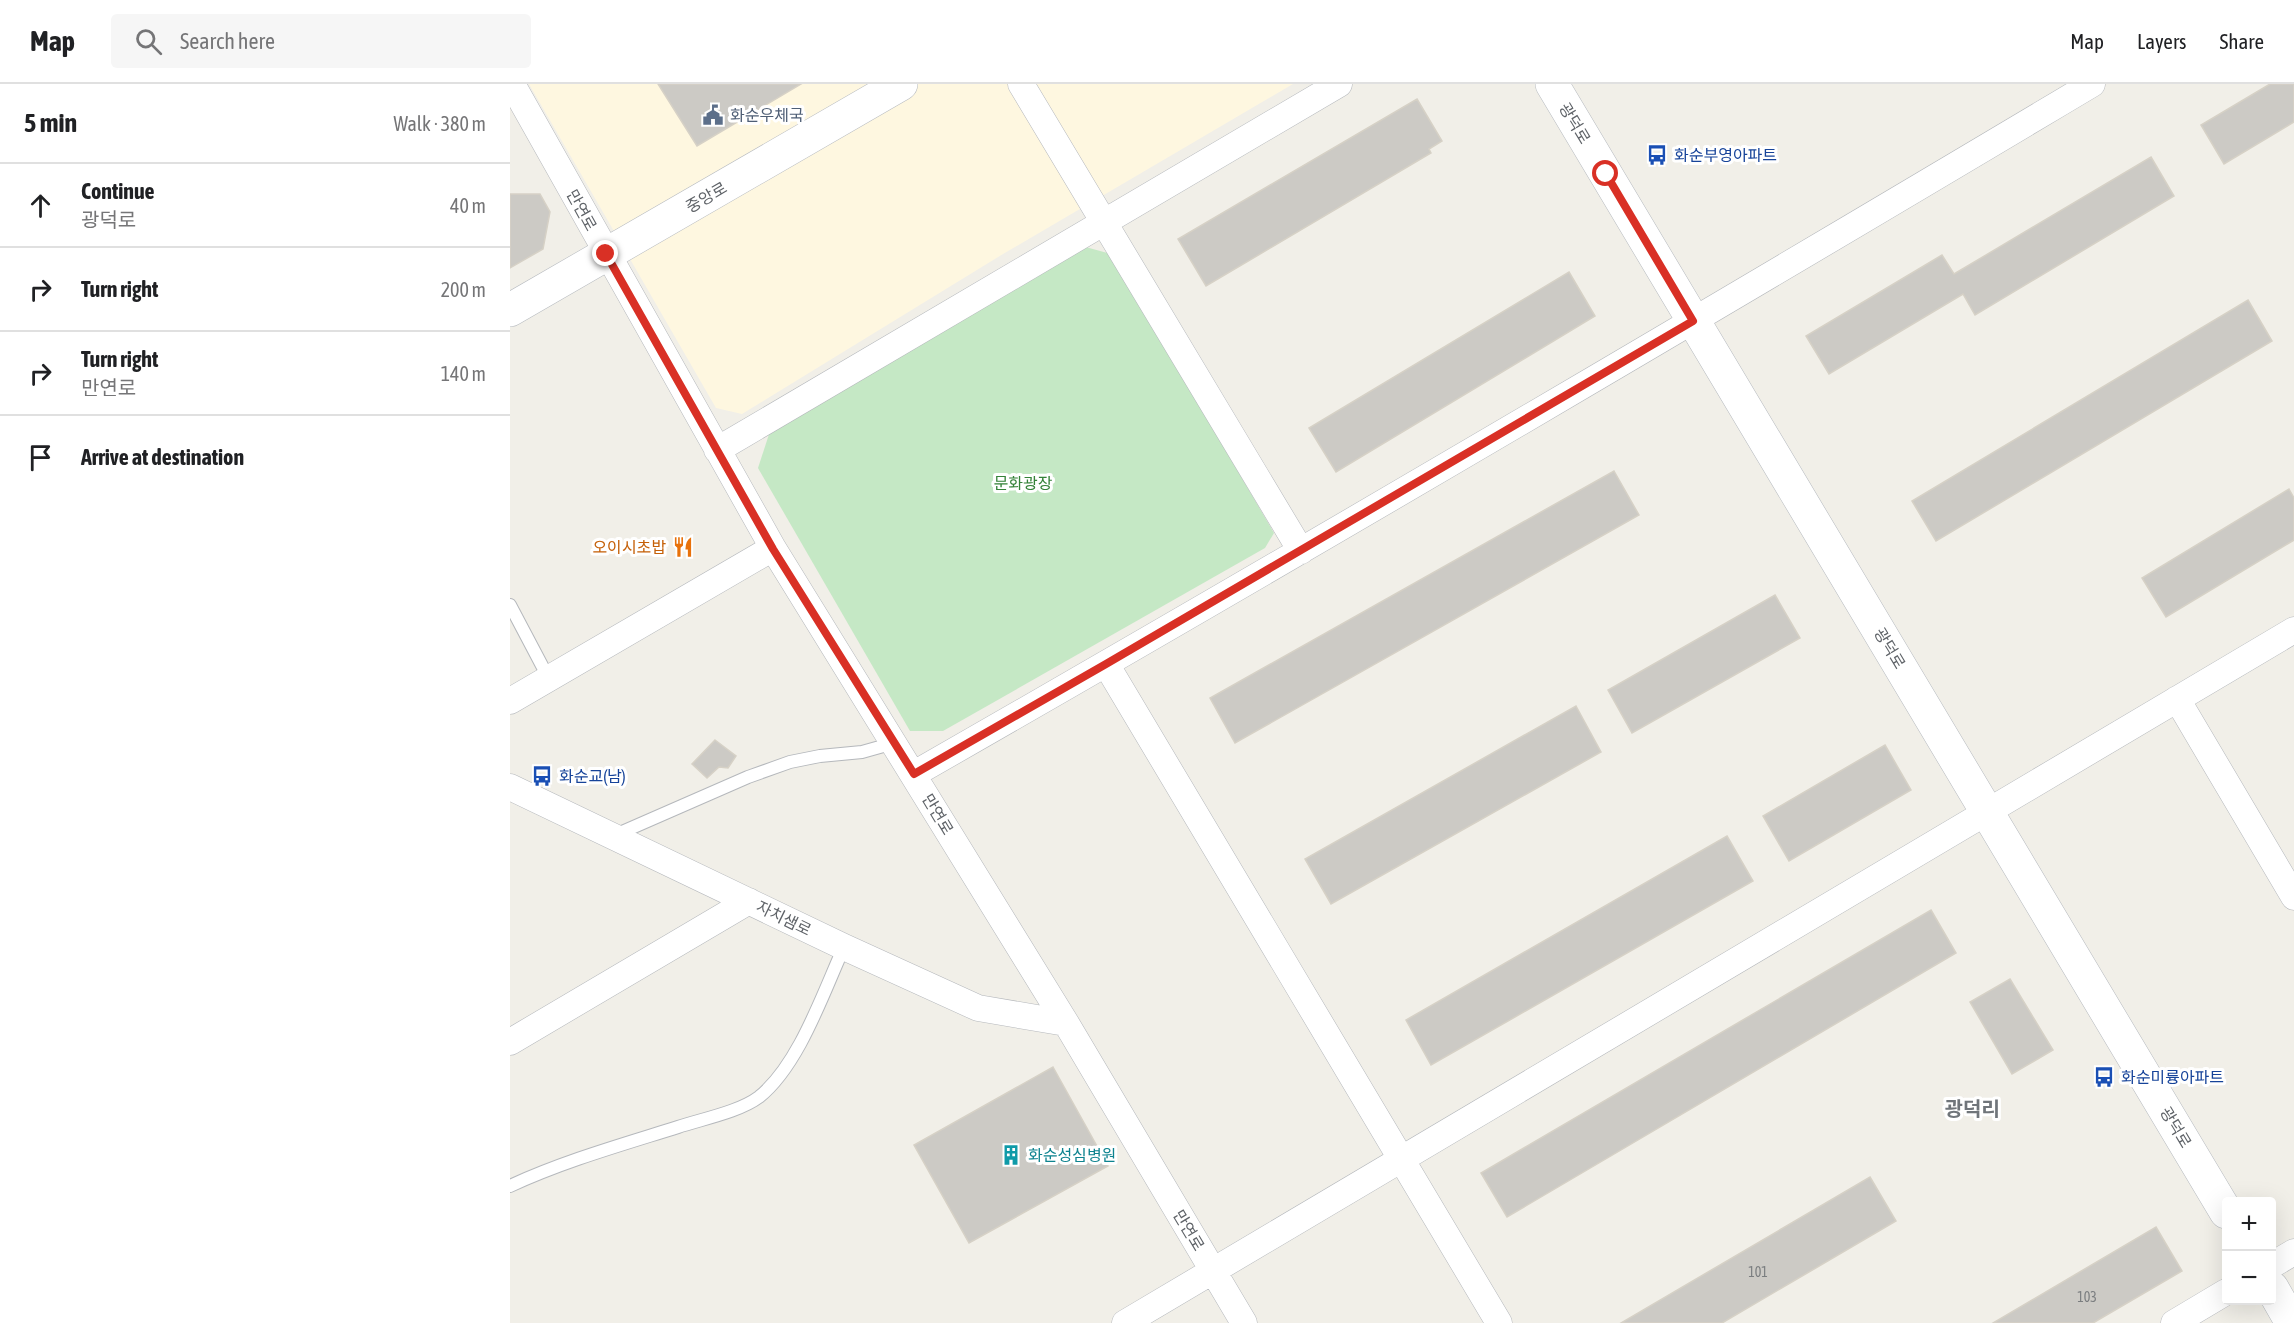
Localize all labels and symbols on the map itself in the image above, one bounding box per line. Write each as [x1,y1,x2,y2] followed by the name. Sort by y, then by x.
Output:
[1556,99,1594,147] street label: 광덕로
[701,103,725,127] public building icon: 화순우체국
[730,106,804,124] place label: 화순우체국
[1645,143,1669,167] bus stop icon: 화순부영아파트
[1674,146,1777,164] place label: 화순부영아파트
[1592,160,1618,186] route start
[682,178,730,216] street label: 중앙로
[563,186,601,234] street label: 만연로
[592,240,618,266] route end
[994,474,1053,492] park label: 문화광장
[671,535,695,559] restaurant icon: 오이시초밥
[592,538,666,556] place label: 오이시초밥
[1871,624,1909,672] street label: 광덕로
[530,764,554,788] bus stop icon: 화순교(남)
[559,767,626,786] place label: 화순교(남)
[919,790,957,838] street label: 만연로
[754,897,815,939] street label: 자치샘로
[2092,1065,2116,1089] bus stop icon: 화순미륭아파트
[2121,1068,2224,1086] place label: 화순미륭아파트
[1944,1097,2000,1120] district label: 광덕리
[2157,1103,2195,1151] street label: 광덕로
[999,1143,1023,1167] building icon: 화순성심병원
[1028,1146,1116,1164] place label: 화순성심병원
[1170,1206,1208,1254] street label: 만연로
[1748,1264,1768,1280] house number: 101
[2077,1289,2097,1305] house number: 103

